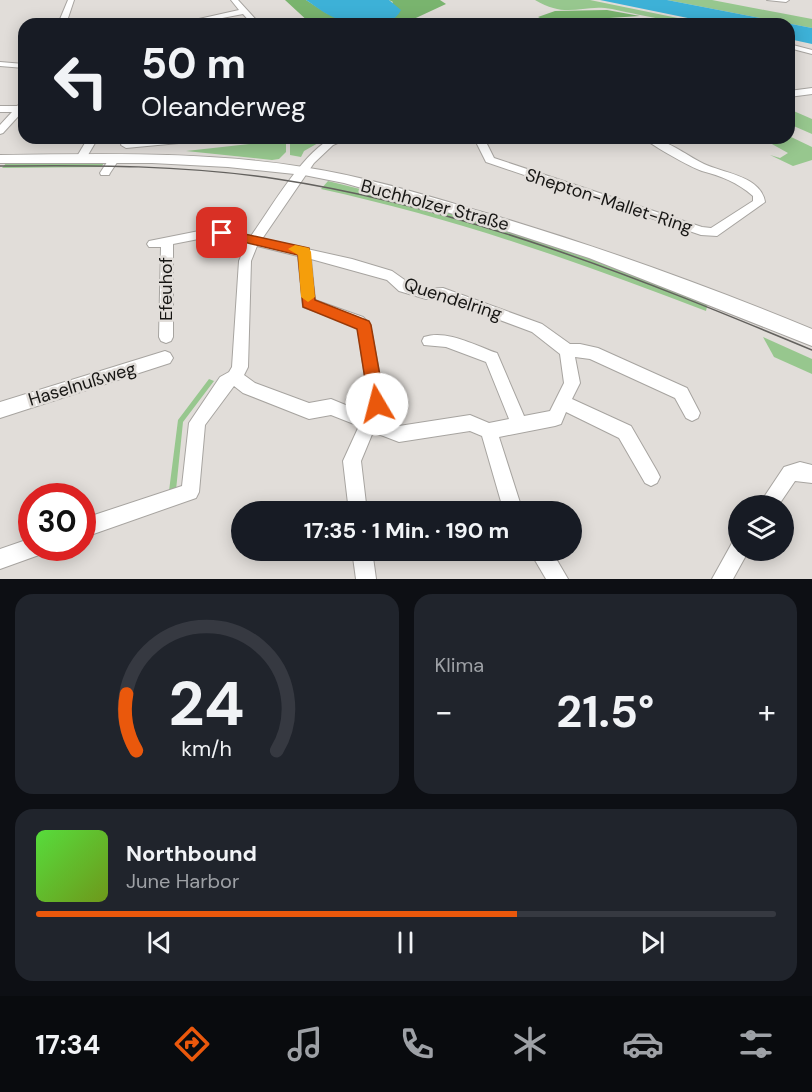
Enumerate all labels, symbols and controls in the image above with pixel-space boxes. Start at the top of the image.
text: 50 m [141,36,246,91]
icon: left [42,42,120,120]
text: Oleanderweg [141,89,306,124]
street label: Shepton-Mallet-Ring [522,163,696,239]
street label: Buchholzer Straße [358,174,512,236]
pin [196,207,247,258]
icon: arrive [205,216,238,249]
street label: Efeuhof [154,257,178,321]
street label: Quendelring [401,272,505,326]
street label: Haselnußweg [25,356,139,412]
position arrow [345,372,409,436]
speed limit sign: 30 [18,483,96,561]
map controls [728,495,794,561]
button: layers [728,495,794,561]
text: 17:35 · 1 Min. · 190 m [304,516,509,545]
text: Klima [435,652,484,678]
text: 24 [169,663,245,744]
text: 21.5° [556,682,654,741]
text: − [435,690,453,733]
text: + [758,690,776,733]
text: km/h [181,735,232,763]
text: Northbound [126,839,257,868]
text: June Harbor [126,868,239,894]
icon: previous [143,926,176,959]
icon: pause [389,926,422,959]
icon: next [636,926,669,959]
icon: directions [171,1023,213,1065]
icon: music [284,1023,326,1065]
icon: phone [396,1023,438,1065]
icon: climate [509,1023,551,1065]
icon: car [622,1023,664,1065]
icon: filters [735,1023,777,1065]
text: 17:34 [35,1027,100,1062]

